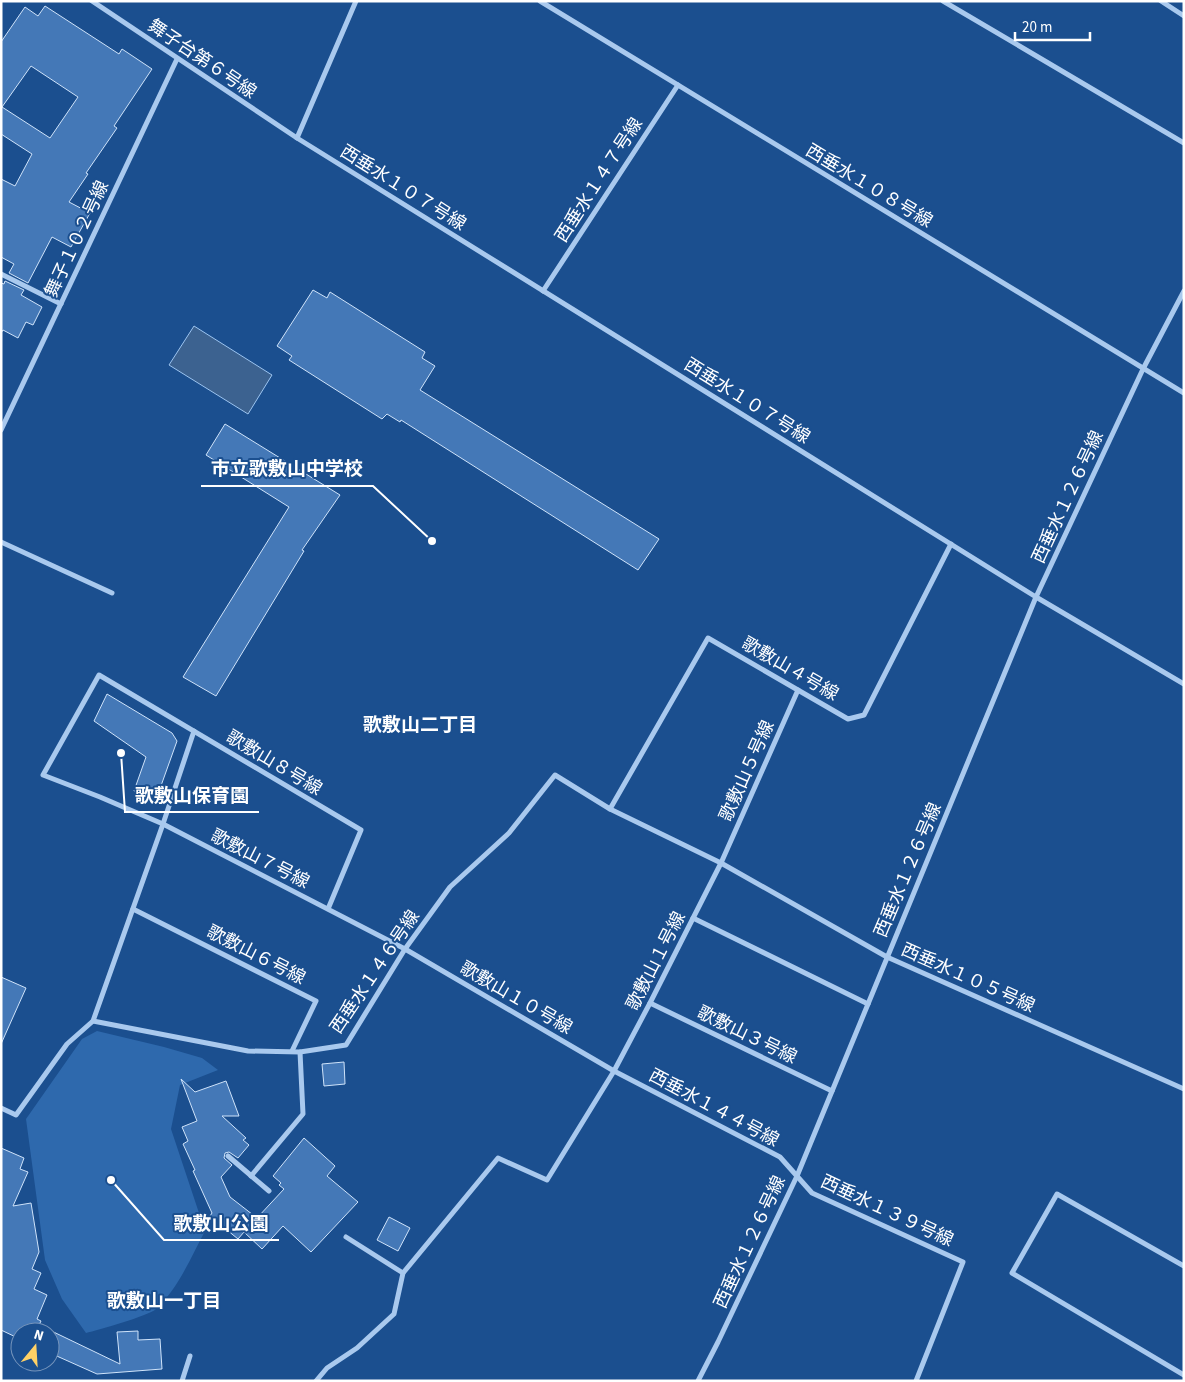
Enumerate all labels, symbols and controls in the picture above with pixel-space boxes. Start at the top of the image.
scale bar [1015,10,1090,42]
street label: 舞子台第６号線 [143,13,261,105]
text: 20 m [1022,17,1052,38]
street label: 西垂水１４７号線 [549,113,649,247]
street label: 西垂水１０８号線 [801,138,937,234]
street label: 西垂水１０７号線 [335,139,471,237]
street label: 舞子１０２号線 [39,177,115,301]
street label: 西垂水１０７号線 [679,352,815,450]
street label: 西垂水１２６号線 [1026,426,1110,568]
callout: 市立歌敷山中学校 [201,452,373,486]
text: 市立歌敷山中学校 [211,456,363,483]
street label: 歌敷山４号線 [737,631,843,707]
district label: 歌敷山二丁目 [363,712,477,739]
street label: 歌敷山５号線 [714,717,780,825]
street label: 歌敷山８号線 [221,724,327,802]
callout: 歌敷山保育園 [125,778,259,812]
text: 歌敷山保育園 [135,783,249,810]
street label: 西垂水１２６号線 [868,799,948,941]
street label: 歌敷山７号線 [206,823,314,895]
street label: 西垂水１４６号線 [324,905,426,1039]
street label: 歌敷山１号線 [620,907,692,1015]
street label: 歌敷山６号線 [202,919,310,991]
street label: 西垂水１０５号線 [897,937,1039,1019]
street label: 歌敷山１０号線 [455,956,577,1040]
street label: 歌敷山３号線 [693,1000,801,1070]
street label: 西垂水１４４号線 [645,1063,783,1153]
street label: 西垂水１３９号線 [816,1169,958,1253]
street label: 西垂水１２６号線 [708,1171,792,1313]
callout: 歌敷山公園 [164,1206,279,1240]
text: 歌敷山公園 [173,1211,269,1238]
district label: 歌敷山一丁目 [107,1288,221,1315]
north arrow [10,1322,60,1372]
text: N [31,1325,46,1347]

